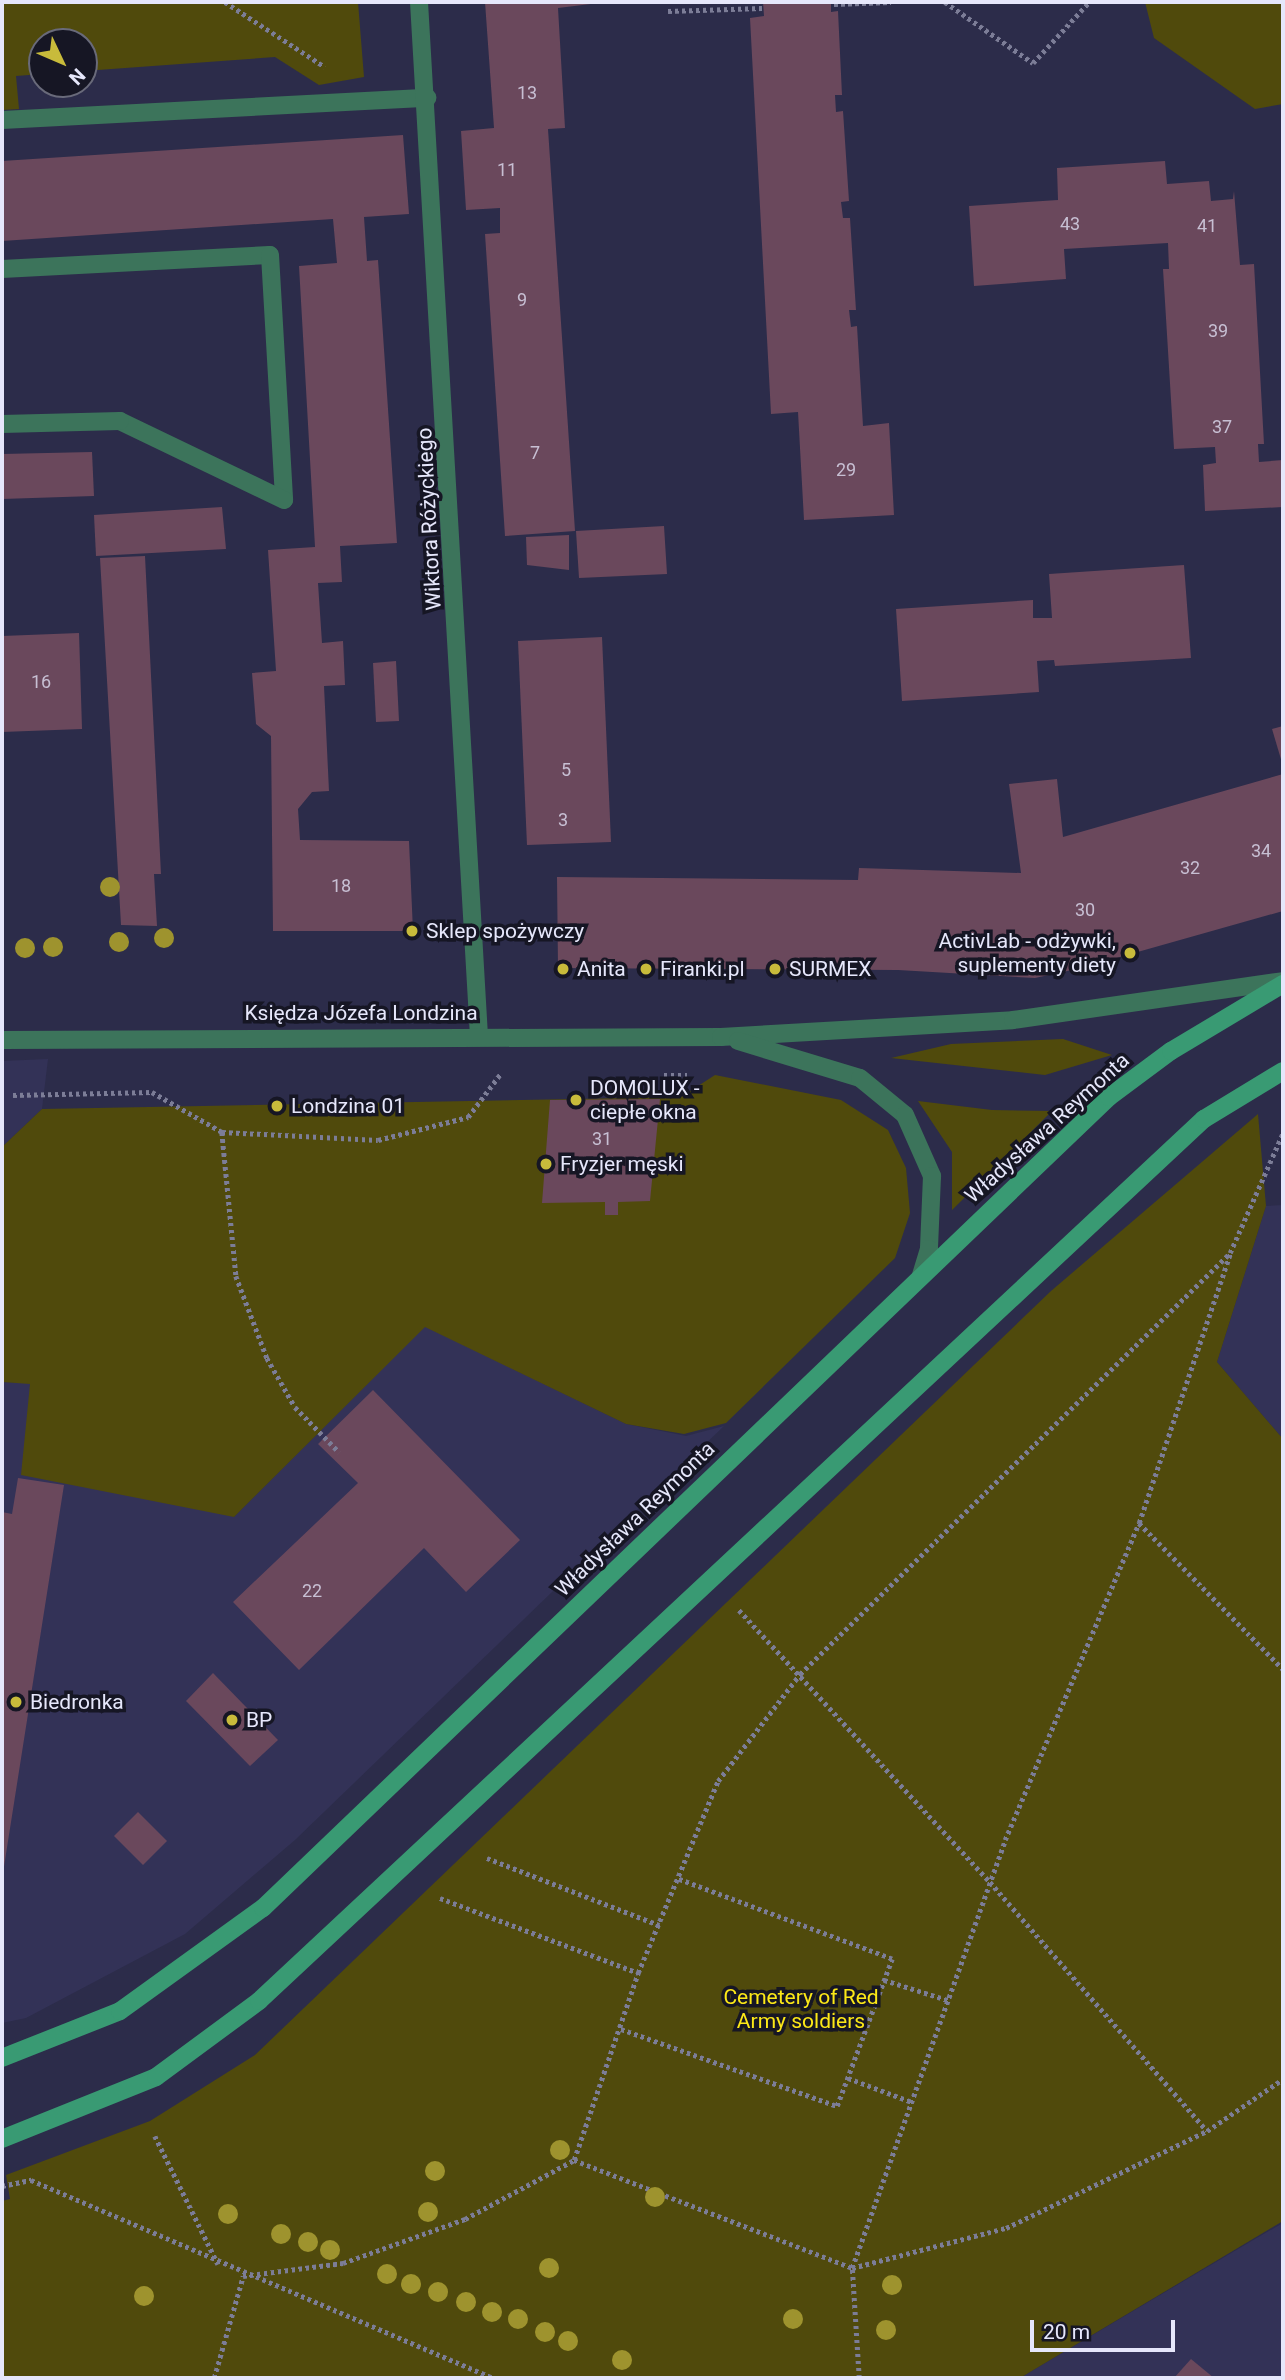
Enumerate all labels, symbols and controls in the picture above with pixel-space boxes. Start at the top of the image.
north arrow [28,28,98,98]
text: N [64,64,90,89]
house number: 13 [517,82,537,104]
house number: 11 [497,159,517,181]
house number: 43 [1060,213,1080,235]
house number: 41 [1197,215,1217,237]
house number: 9 [517,289,527,311]
house number: 39 [1208,320,1228,342]
house number: 37 [1212,416,1232,438]
street label: Wiktora Różyckiego [412,427,446,611]
house number: 7 [530,442,540,464]
house number: 29 [836,459,856,481]
house number: 16 [31,671,51,693]
house number: 5 [561,759,571,781]
house number: 3 [558,809,568,831]
house number: 34 [1251,840,1271,862]
house number: 32 [1180,857,1200,879]
house number: 18 [331,875,351,897]
house number: 30 [1075,899,1095,921]
place label: Sklep spożywczy [426,918,584,944]
marker: Sklep spożywczy [404,923,420,939]
place label: ActivLab - odżywki, suplementy diety [939,928,1116,978]
marker: ActivLab - odżywki, suplementy diety [1122,945,1138,961]
place label: Anita [577,956,626,982]
place label: Firanki.pl [660,956,745,982]
place label: SURMEX [789,956,871,982]
marker: Anita [555,961,571,977]
marker: Firanki.pl [638,961,654,977]
marker: SURMEX [767,961,783,977]
street label: Księdza Józefa Londzina [244,1000,478,1026]
street label: Władysława Reymonta [960,1048,1134,1208]
place label: DOMOLUX - ciepłe okna [590,1075,700,1125]
marker: DOMOLUX - ciepłe okna [568,1092,584,1108]
place label: Londzina 01 [291,1093,405,1119]
marker: Londzina 01 [269,1098,285,1114]
house number: 31 [592,1128,612,1150]
place label: Fryzjer męski [560,1151,684,1177]
marker: Fryzjer męski [538,1156,554,1172]
street label: Władysława Reymonta [550,1436,720,1602]
house number: 22 [302,1580,322,1602]
place label: Biedronka [30,1689,124,1715]
marker: Biedronka [8,1694,24,1710]
place label: BP [246,1707,272,1733]
marker: BP [224,1712,240,1728]
park label: Cemetery of Red Army soldiers [723,1984,879,2034]
scale bar [1033,2306,1178,2350]
text: 20 m [1043,2320,1090,2344]

